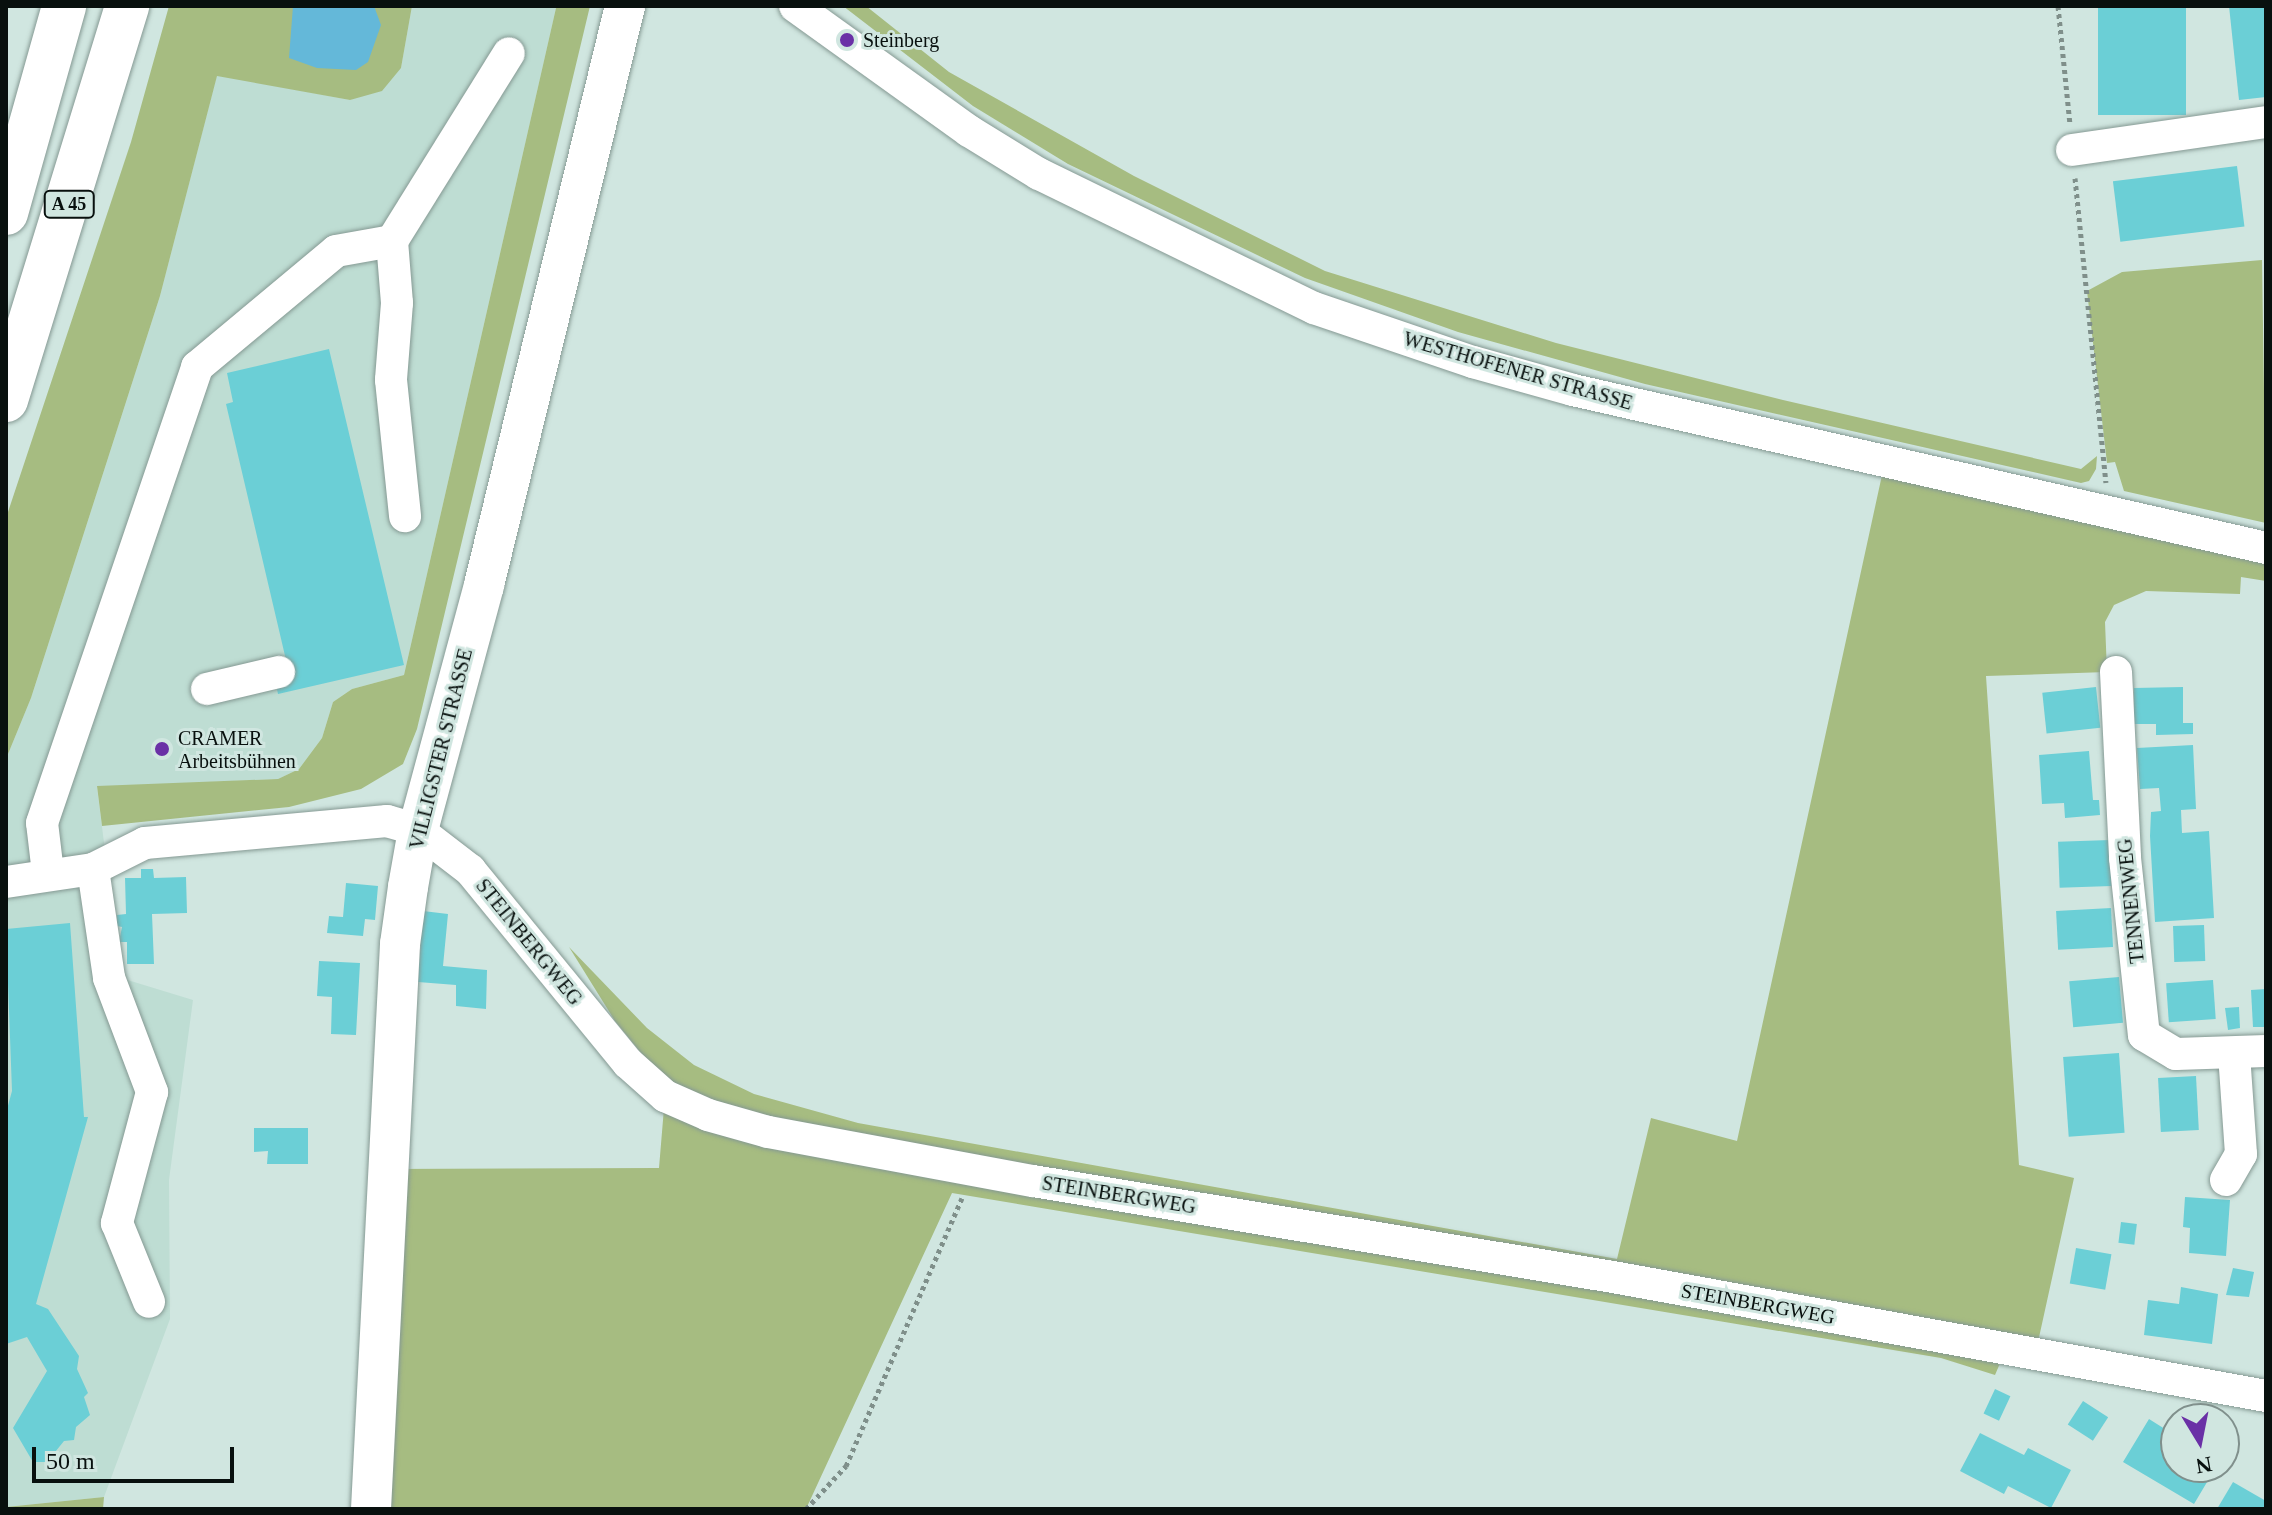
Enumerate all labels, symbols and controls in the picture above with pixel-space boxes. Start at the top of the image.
place label: Steinberg [863,28,939,52]
marker: Steinberg [838,31,856,49]
road number: A 45 [43,190,95,218]
street label: WESTHOFENER STRASSE [1401,327,1635,415]
street label: VILLIGSTER STRASSE [404,646,478,852]
place label: CRAMER Arbeitsbühnen [178,726,296,773]
marker: CRAMER Arbeitsbühnen [153,740,171,758]
street label: TENNENWEG [2113,837,2149,965]
street label: STEINBERGWEG [471,874,587,1010]
street label: STEINBERGWEG [1040,1171,1198,1219]
street label: STEINBERGWEG [1679,1279,1837,1329]
north arrow [2160,1403,2240,1483]
scale bar [36,1431,238,1481]
text: 50 m [46,1448,95,1474]
text: N [2194,1451,2214,1479]

